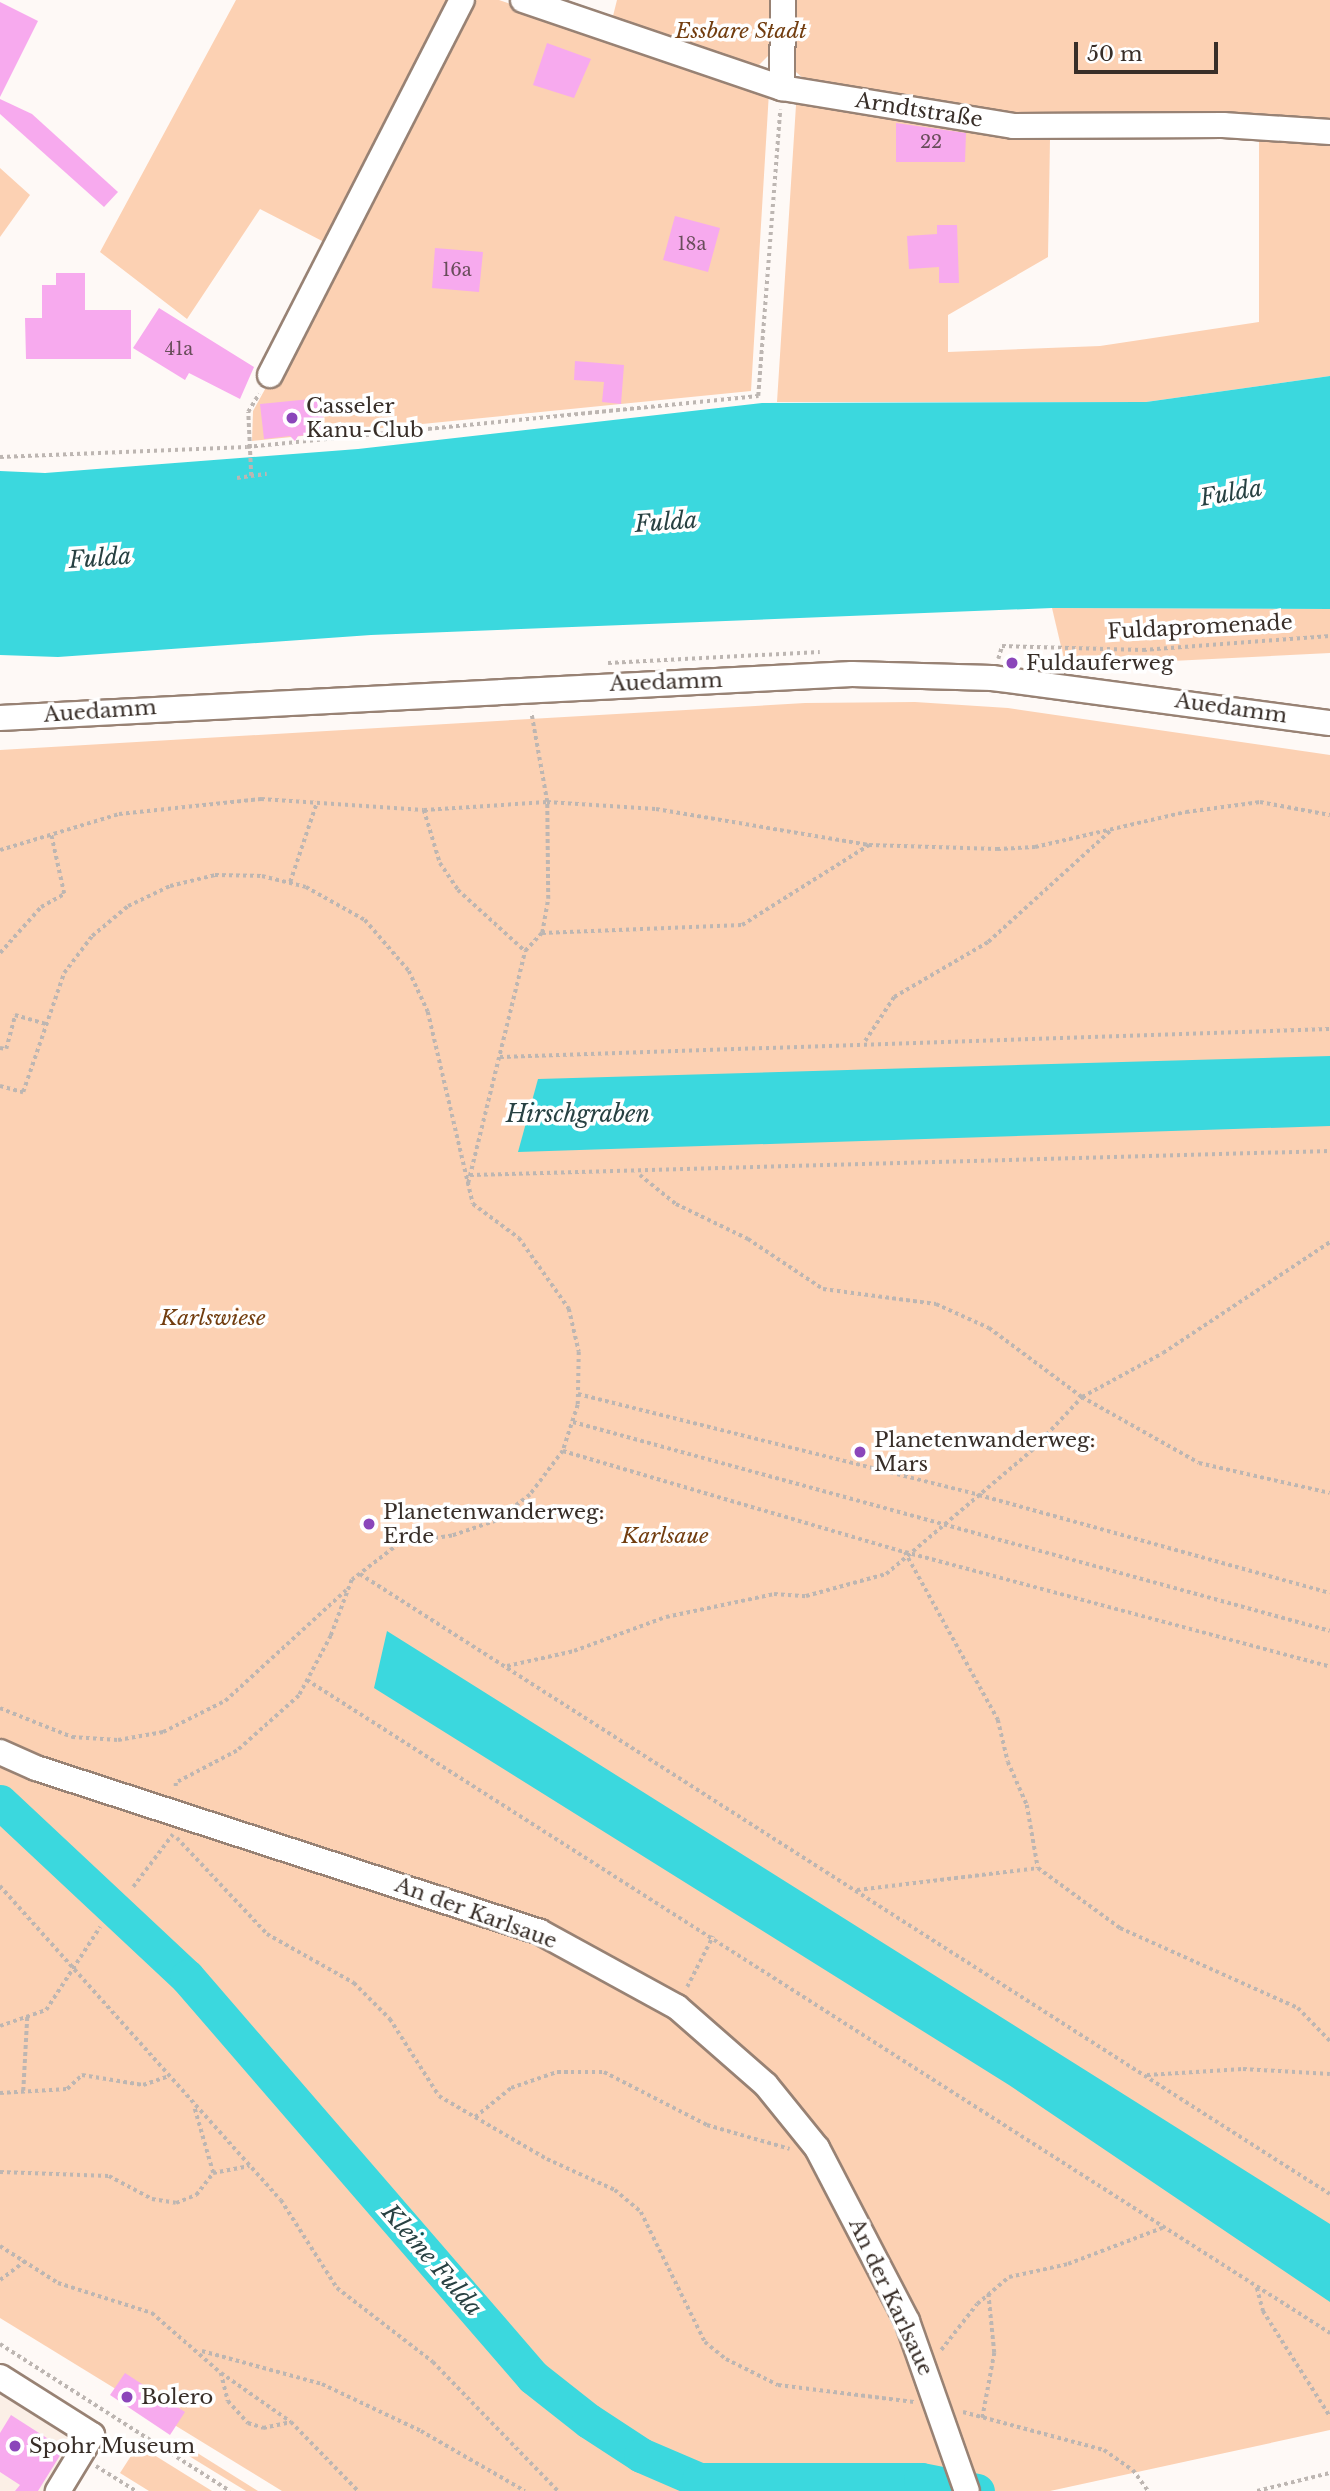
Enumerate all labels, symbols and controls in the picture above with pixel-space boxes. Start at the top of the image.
park label: Essbare Stadt [675,18,807,44]
scale bar [1078,28,1222,72]
text: 50 m [1087,41,1142,67]
street label: Arndtstraße [854,88,984,132]
house number: 22 [920,131,942,153]
house number: 18a [678,233,706,255]
house number: 16a [442,259,472,281]
house number: 41a [165,338,193,360]
place label: Casseler Kanu-Club [306,393,424,443]
marker: Casseler Kanu-Club [284,410,300,426]
water label: Fulda [1198,474,1264,512]
water label: Fulda [634,506,698,538]
water label: Fulda [68,542,132,574]
street label: Fuldapromenade [1107,610,1293,644]
place label: Fuldauferweg [1026,650,1173,676]
marker: Fuldauferweg [1004,655,1020,671]
street label: Auedamm [609,667,723,697]
street label: Auedamm [1173,688,1289,728]
street label: Auedamm [43,694,157,728]
water label: Hirschgraben [506,1100,650,1128]
park label: Karlswiese [160,1305,266,1331]
place label: Planetenwanderweg: Mars [874,1427,1096,1477]
marker: Planetenwanderweg: Mars [852,1444,868,1460]
place label: Planetenwanderweg: Erde [383,1499,605,1549]
marker: Planetenwanderweg: Erde [361,1516,377,1532]
park label: Karlsaue [621,1523,709,1549]
street label: An der Karlsaue [391,1872,561,1954]
water label: Kleine Fulda [376,2199,488,2321]
street label: An der Karlsaue [843,2214,939,2380]
place label: Bolero [141,2384,213,2410]
marker: Bolero [119,2389,135,2405]
place label: Spohr Museum [29,2433,196,2459]
marker: Spohr Museum [7,2438,23,2454]

